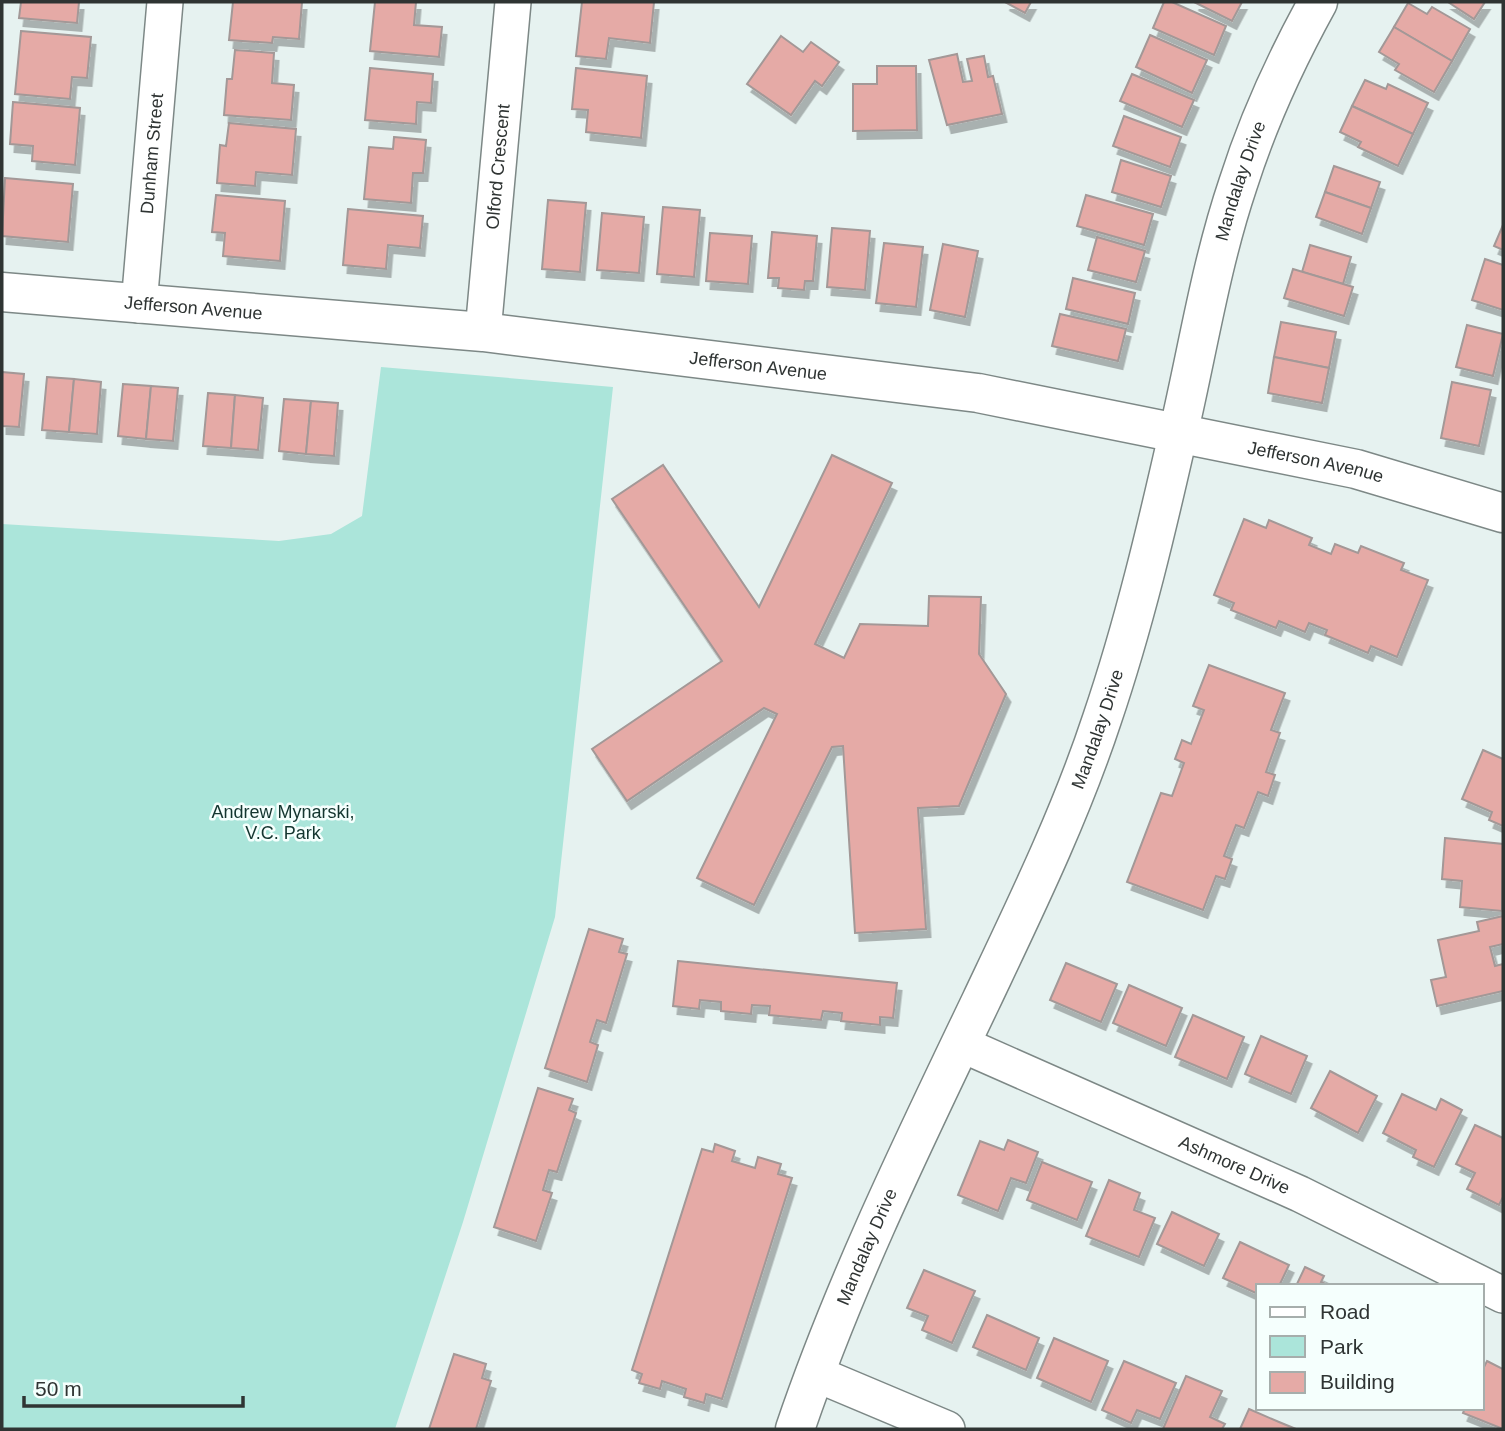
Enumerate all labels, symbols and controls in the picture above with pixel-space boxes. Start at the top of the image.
street label: Dunham Street [137,92,167,215]
street label: Olford Crescent [482,103,514,230]
street label: Mandalay Drive [1211,118,1270,243]
street label: Jefferson Avenue [123,292,263,324]
street label: Jefferson Avenue [688,348,828,384]
street label: Jefferson Avenue [1246,437,1386,487]
street label: Mandalay Drive [1068,667,1127,792]
park label: Andrew Mynarski, V.C. Park [211,802,355,843]
street label: Ashmore Drive [1176,1132,1293,1198]
street label: Mandalay Drive [833,1185,901,1308]
legend [1256,1284,1484,1410]
text: Road [1320,1300,1370,1323]
text: Park [1320,1335,1364,1358]
scale bar [24,1364,243,1408]
text: Building [1320,1370,1395,1393]
text: 50 m [35,1377,82,1400]

